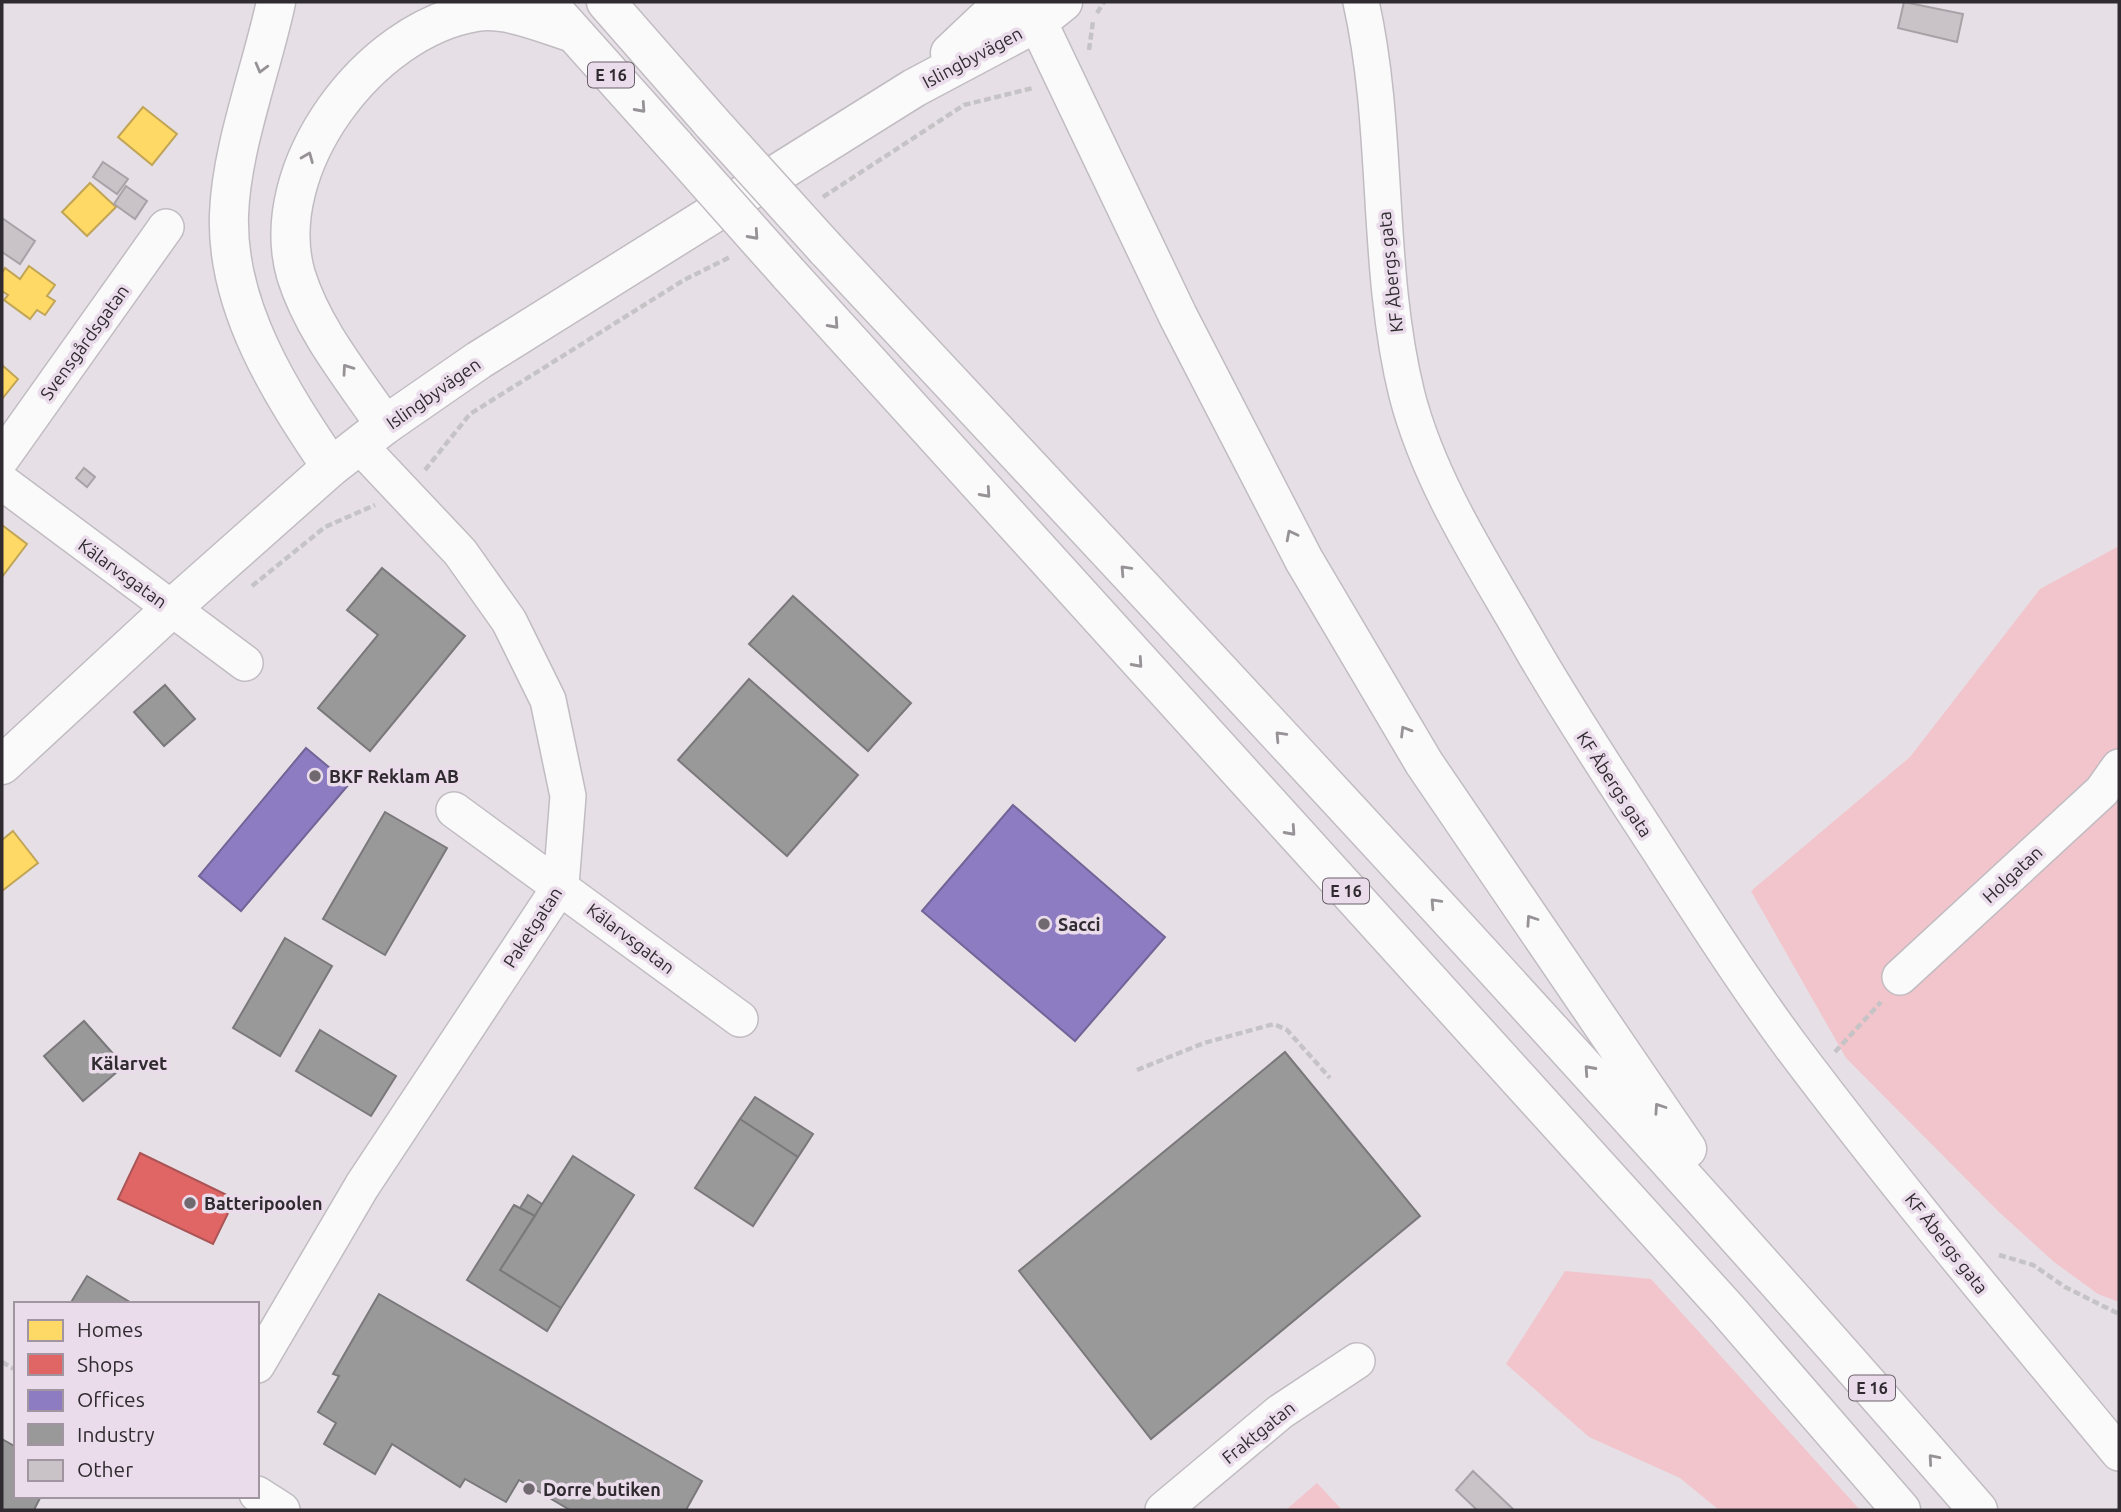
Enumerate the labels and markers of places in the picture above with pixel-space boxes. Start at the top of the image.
place label: BKF Reklam AB [329,766,459,786]
marker: BKF Reklam AB [307,768,323,784]
place label: Sacci [1058,914,1101,934]
marker: Sacci [1036,916,1052,932]
place label: Batteripoolen [204,1193,323,1213]
marker: Batteripoolen [182,1195,198,1211]
place label: Dorre butiken [543,1479,661,1499]
marker: Dorre butiken [521,1481,537,1497]

